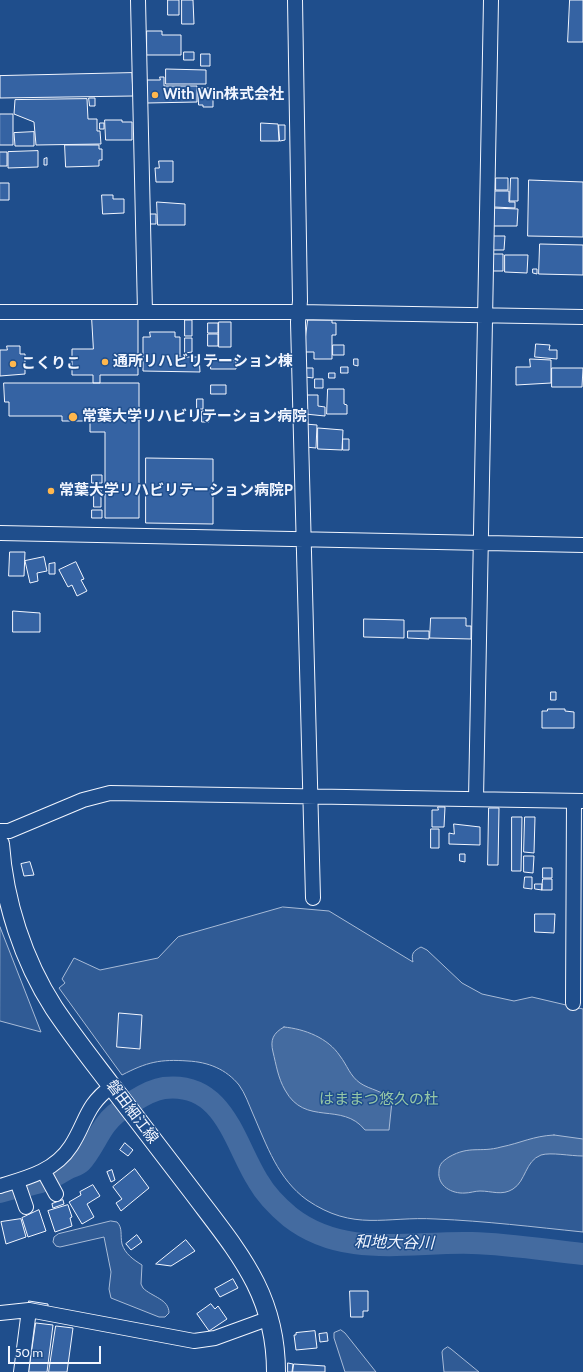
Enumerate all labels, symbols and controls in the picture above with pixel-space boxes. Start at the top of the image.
place label: With Win株式会社 [163,86,284,104]
marker: With Win株式会社 [150,90,160,100]
place label: 通所リハビリテーション棟 [113,353,293,371]
place label: こくりこ [21,355,81,373]
marker: 通所リハビリテーション棟 [100,357,110,367]
marker: こくりこ [8,359,18,369]
place label: 常葉大学リハビリテーション病院 [82,408,307,426]
marker: 常葉大学リハビリテーション病院 [67,411,79,423]
place label: 常葉大学リハビリテーション病院P [59,482,293,500]
marker: 常葉大学リハビリテーション病院P [46,486,56,496]
street label: 磐田細江線 [102,1077,162,1147]
park label: はままつ悠久の杜 [319,1091,439,1109]
water label: 和地大谷川 [354,1233,434,1253]
scale bar [10,1338,103,1364]
text: 50 m [15,1345,43,1360]

